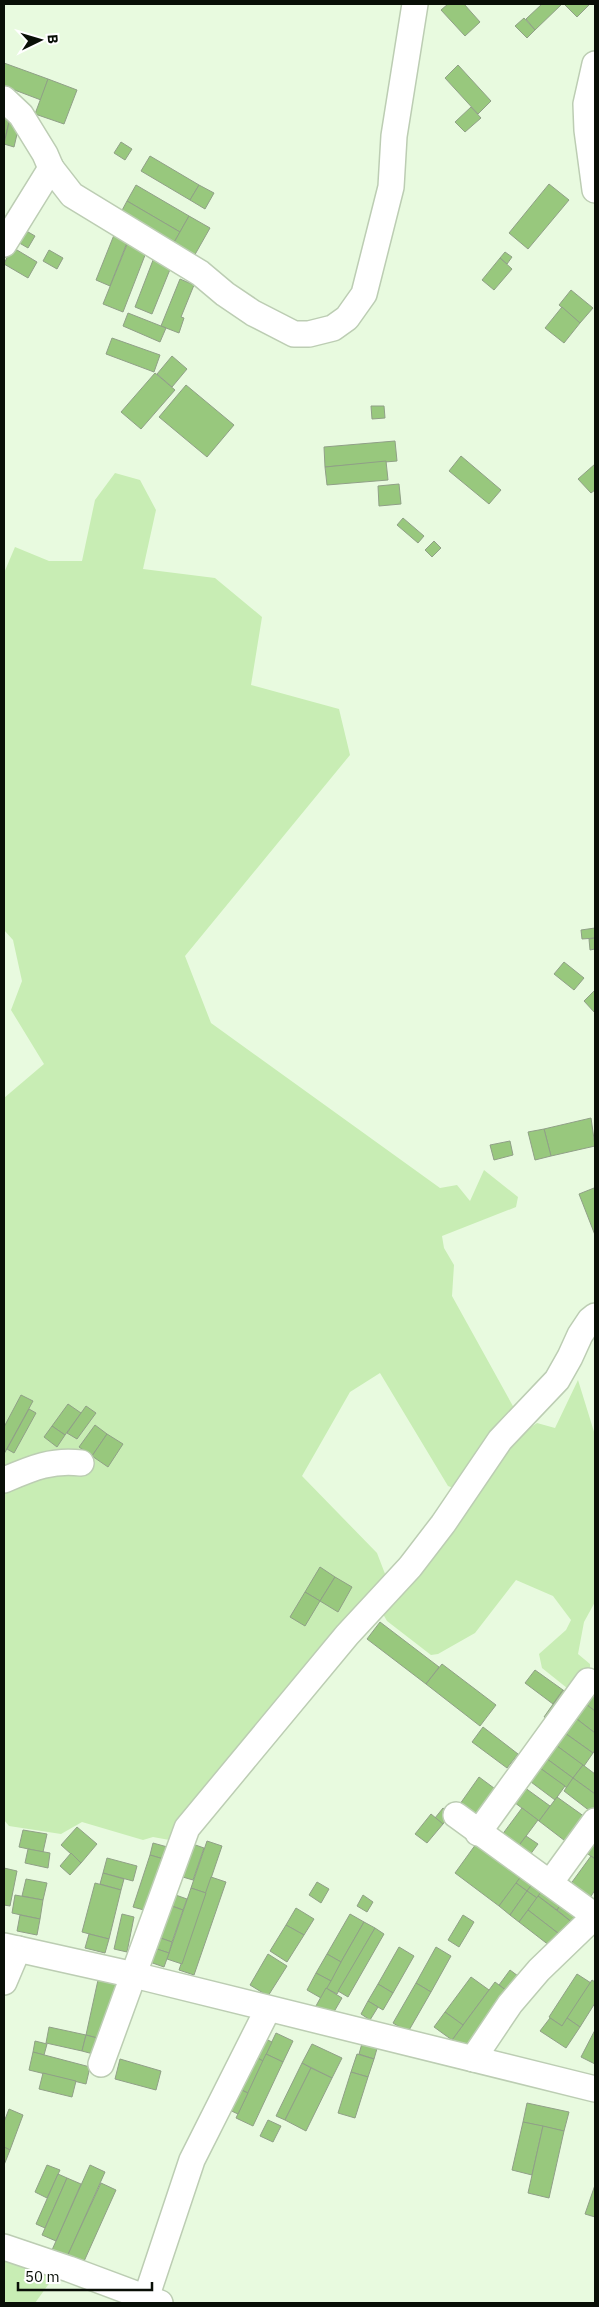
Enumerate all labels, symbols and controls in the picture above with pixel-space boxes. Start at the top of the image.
north arrow [15,15,65,65]
text: B [44,33,62,44]
scale bar [18,2260,151,2292]
text: 50 m [25,2267,60,2286]

